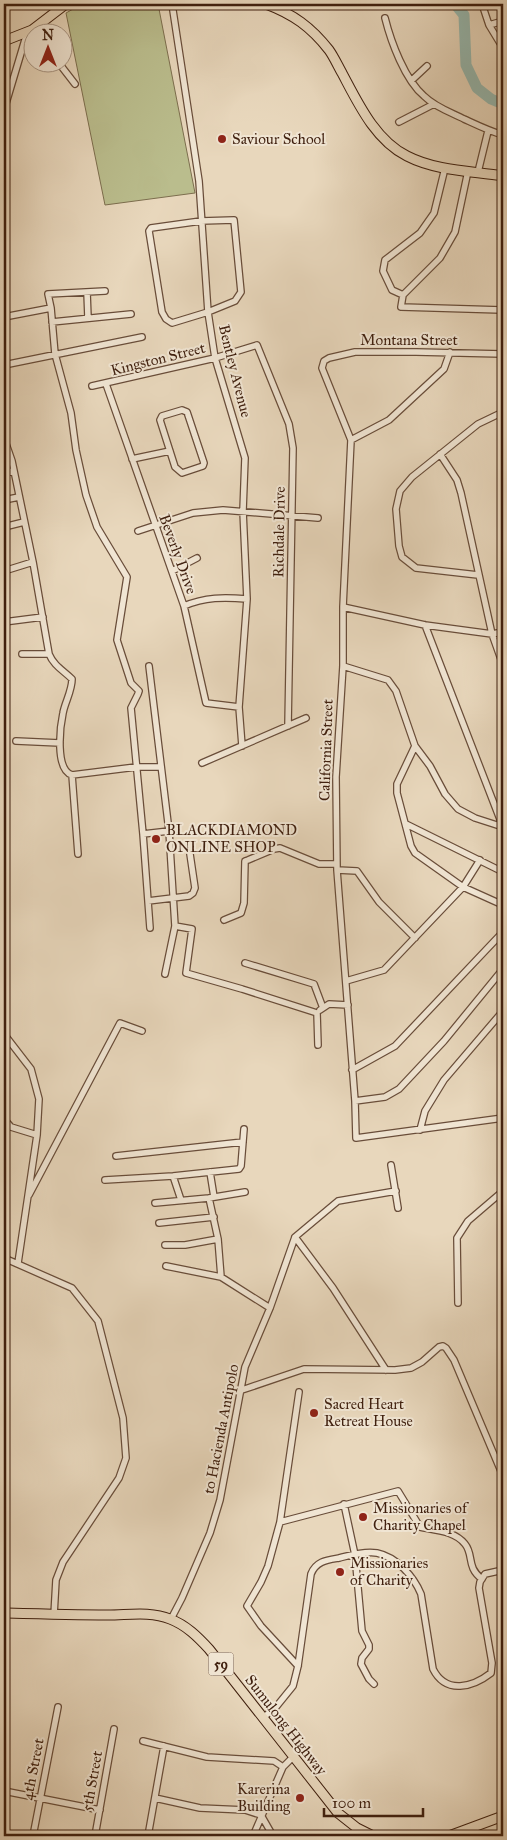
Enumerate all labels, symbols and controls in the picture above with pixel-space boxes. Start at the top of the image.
north arrow [22,22,72,72]
text: N [42,27,54,44]
place label: Saviour School [232,130,326,148]
marker: Saviour School [216,133,228,145]
street label: Bentley Avenue [215,323,255,419]
street label: Montana Street [360,331,458,349]
street label: Kingston Street [109,338,208,379]
street label: Richdale Drive [269,486,289,578]
street label: Beverly Drive [155,512,201,596]
street label: California Street [315,698,337,801]
place label: BLACKDIAMOND ONLINE SHOP [166,821,297,856]
marker: BLACKDIAMOND ONLINE SHOP [150,833,162,845]
street label: to Hacienda Antipolo [200,1362,242,1495]
place label: Sacred Heart Retreat House [324,1395,413,1430]
marker: Sacred Heart Retreat House [308,1407,320,1419]
place label: Missionaries of Charity Chapel [373,1499,470,1534]
marker: Missionaries of Charity Chapel [357,1511,369,1523]
place label: Missionaries of Charity [350,1554,428,1589]
marker: Missionaries of Charity [334,1566,346,1578]
road number: 59 [208,1652,234,1676]
street label: Sumulong Highway [241,1671,331,1780]
street label: 4th Street [18,1736,48,1801]
street label: 5th Street [78,1749,106,1813]
place label: Karerina Building [237,1780,291,1815]
scale bar [324,1785,423,1817]
marker: Karerina Building [294,1792,306,1804]
text: 100 m [332,1794,372,1812]

